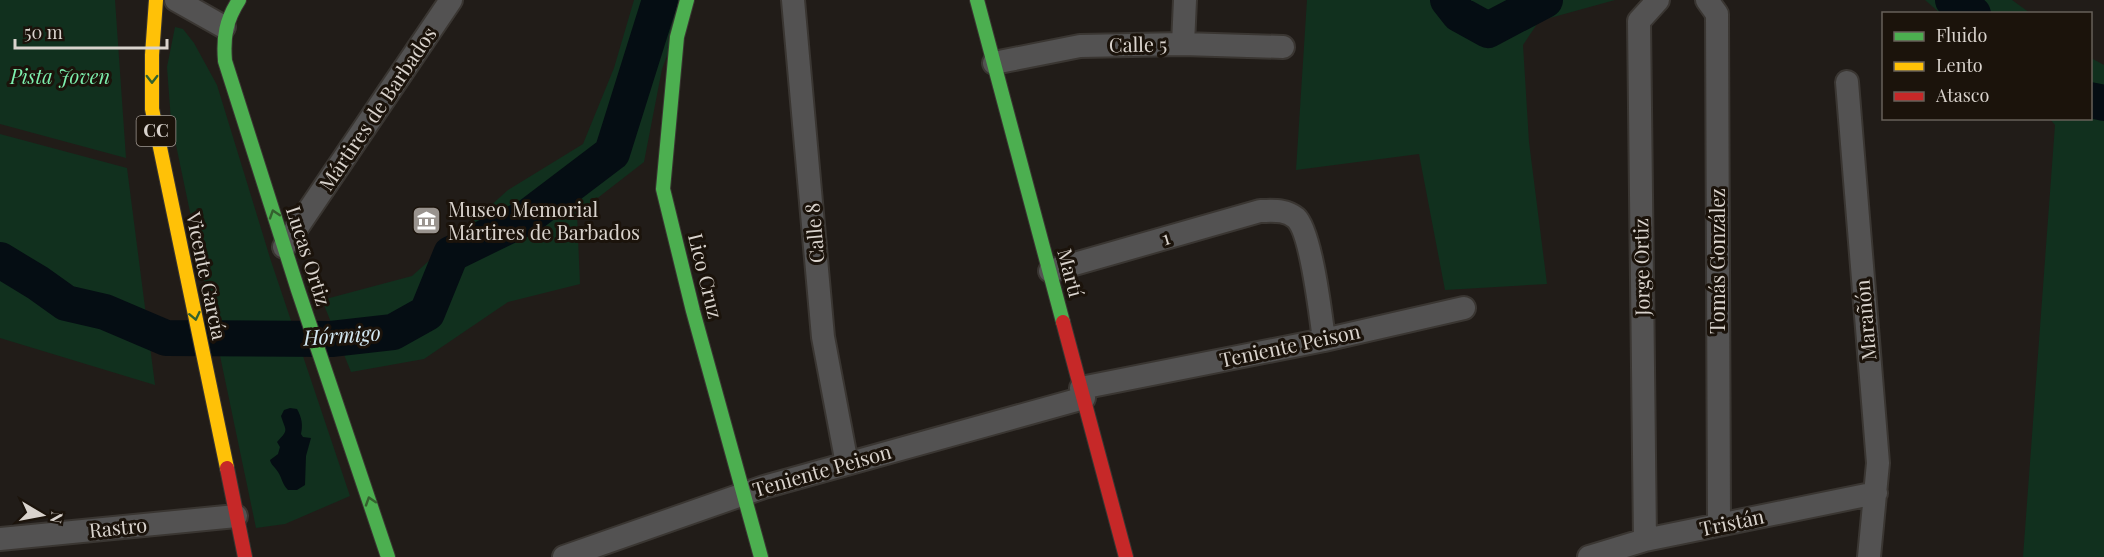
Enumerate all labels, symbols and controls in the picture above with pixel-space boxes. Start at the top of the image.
scale bar [15,12,166,50]
legend [1882,12,2092,120]
text: 50 m [24,20,63,44]
street label: Mártires de Barbados [312,21,442,195]
text: Fluido [1936,23,1987,47]
street label: Calle 5 [1109,29,1167,58]
text: Lento [1936,53,1983,77]
park label: Pista Joven [9,62,110,89]
one-way arrow [146,75,158,84]
text: Atasco [1935,83,1989,107]
road number: CC [136,116,176,146]
street label: Tomás González [1703,188,1730,334]
place label: Museo Memorial Mártires de Barbados [448,195,640,245]
street label: Lucas Ortiz [281,202,338,309]
street label: Calle 8 [797,202,830,264]
museum icon: Museo Memorial Mártires de Barbados [411,205,443,237]
street label: Vicente García [181,208,234,342]
one-way arrow [269,209,281,220]
street label: Jorge Ortiz [1626,218,1655,317]
street label: 1 [1158,223,1173,251]
street label: Lico Cruz [683,230,730,321]
street label: Martí [1052,245,1091,300]
street label: Marañón [1848,279,1881,362]
one-way arrow [188,311,201,321]
street label: Teniente Peison [1217,316,1362,373]
water label: Hórmigo [301,317,382,351]
street label: Teniente Peison [749,437,894,502]
north arrow [12,485,72,545]
one-way arrow [364,497,377,507]
street label: Tristán [1697,502,1766,542]
text: N [46,510,69,526]
street label: Rastro [87,510,148,543]

